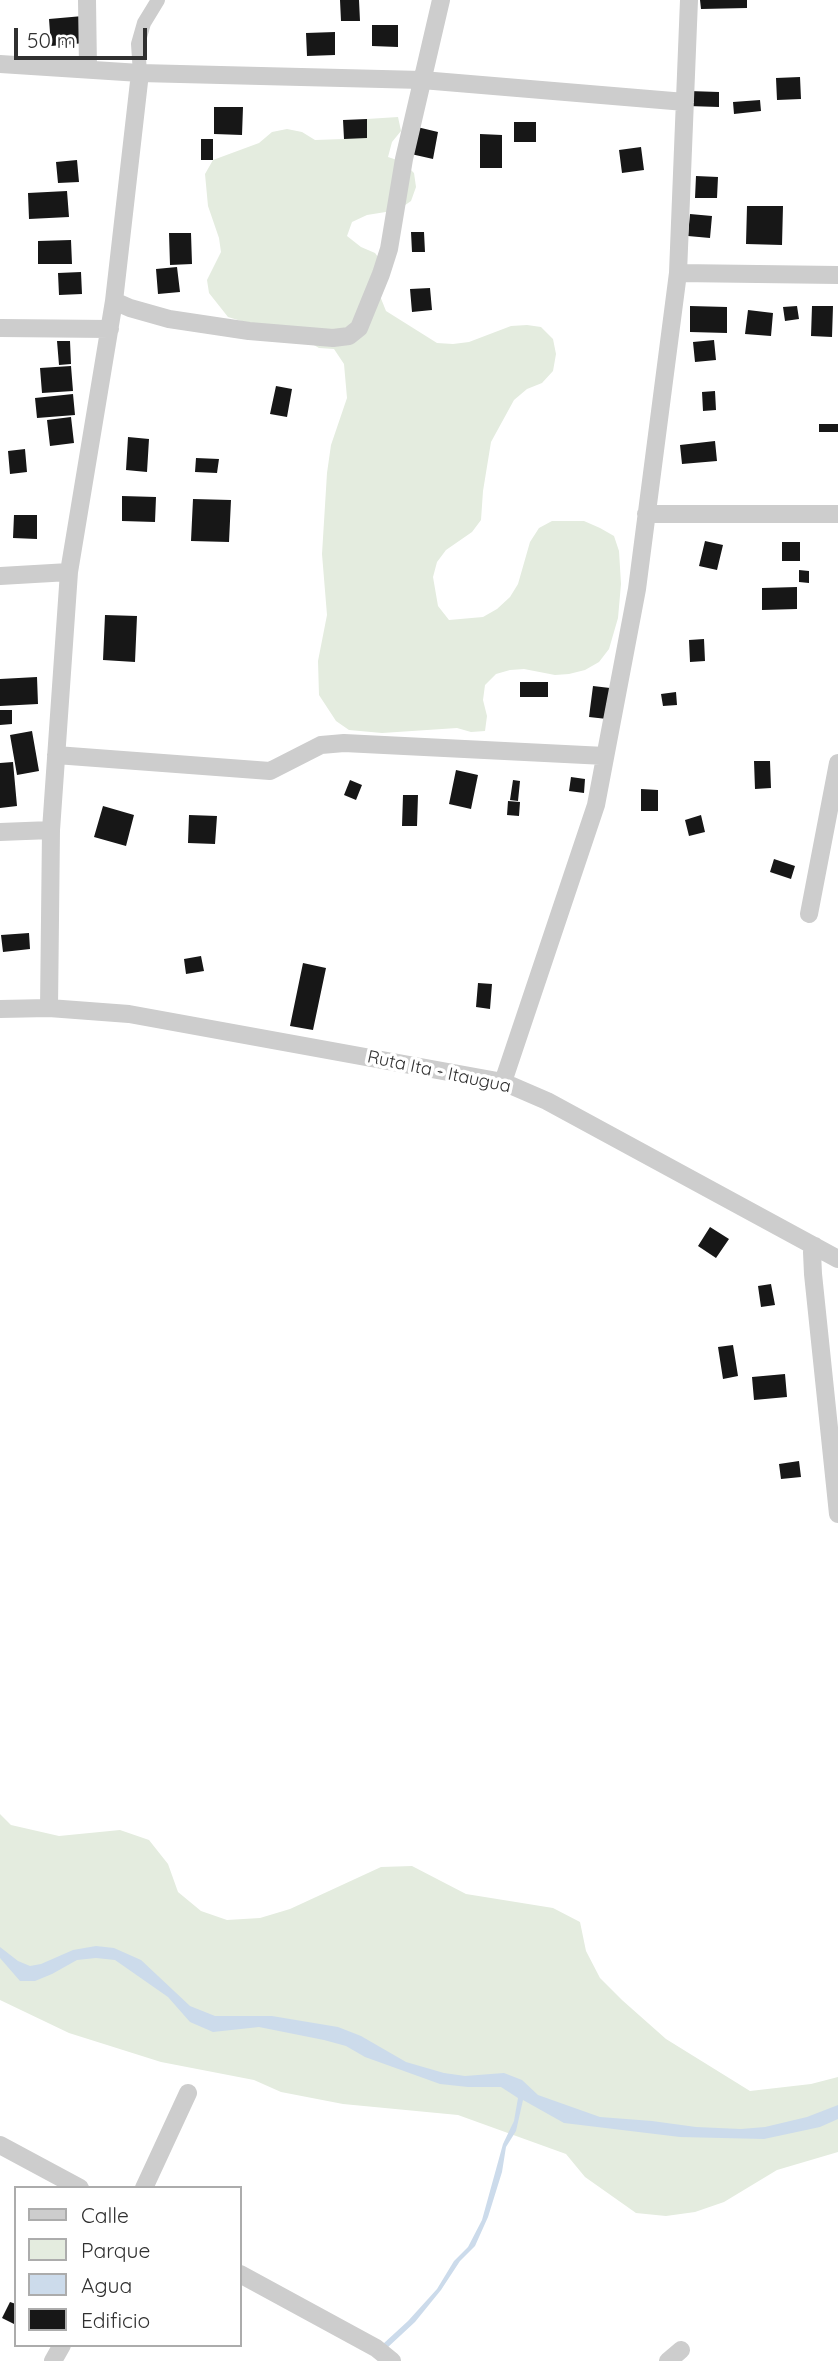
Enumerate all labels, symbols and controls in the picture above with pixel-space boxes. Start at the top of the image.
scale bar [18,14,150,58]
text: 50 m [27,27,76,53]
street label: Ruta Ita - Itaugua [365,1046,513,1098]
legend [14,2186,242,2347]
text: Calle [81,2202,129,2228]
text: Parque [81,2237,150,2263]
text: Agua [81,2272,132,2298]
text: Edificio [81,2307,150,2333]

